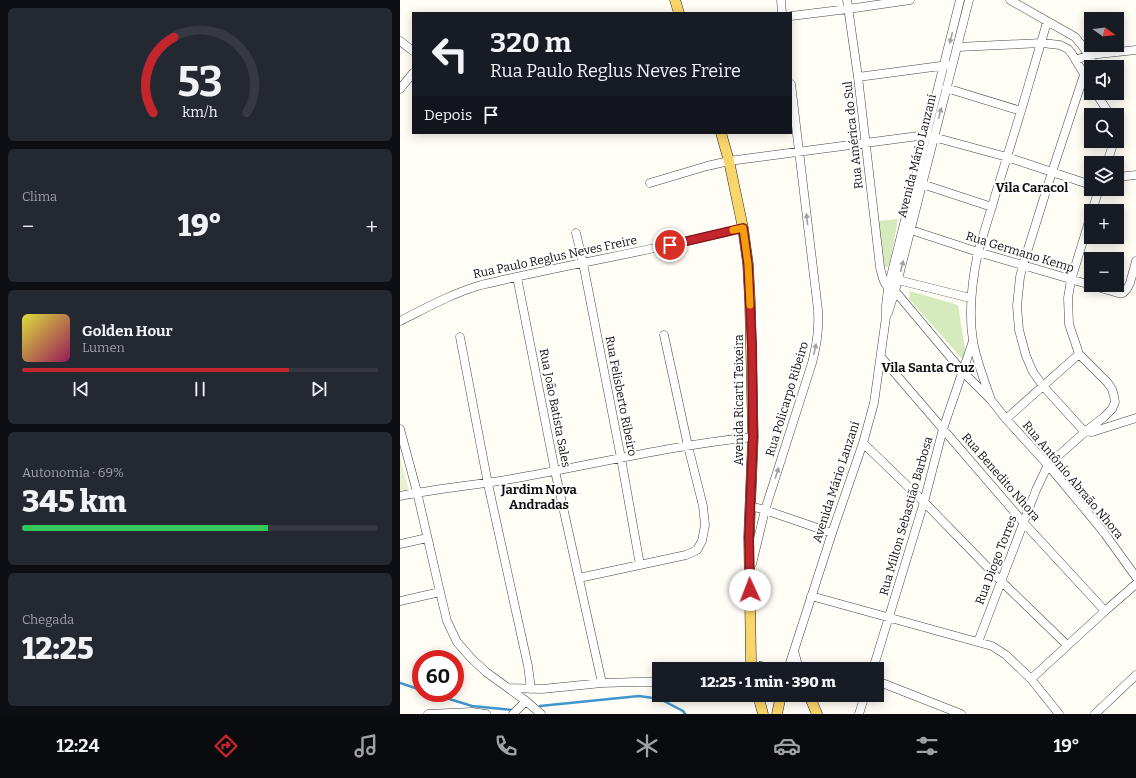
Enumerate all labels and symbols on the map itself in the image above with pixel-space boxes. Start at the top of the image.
north arrow [1084,12,1124,52]
one-way arrow [947,32,953,44]
street label: Rua América do Sul [840,80,866,190]
street label: Avenida Mário Lanzani [895,92,939,219]
one-way arrow [937,107,943,119]
district label: Vila Caracol [996,180,1068,195]
one-way arrow [804,213,810,226]
pin [653,228,687,262]
street label: Rua Germano Kemp [964,229,1076,275]
street label: Rua Paulo Reglus Neves Freire [472,233,638,281]
one-way arrow [899,260,905,273]
street label: Avenida Ricarti Teixeira [732,334,746,466]
street label: Rua Felisberto Ribeiro [602,335,640,457]
street label: Rua Policarpo Ribeiro [763,340,811,458]
one-way arrow [813,342,819,355]
street label: Rua João Batista Sales [537,347,573,469]
district label: Vila Santa Cruz [881,360,975,375]
street label: Rua Antônio Abraão Nhora [1020,418,1127,542]
street label: Avenida Mário Lanzani [810,419,862,545]
street label: Rua Benedito Nhora [959,430,1043,524]
street label: Rua Milton Sebastião Barbosa [877,435,936,597]
one-way arrow [774,466,780,478]
district label: Jardim Nova Andradas [500,482,577,512]
street label: Rua Diogo Torres [973,513,1020,607]
position arrow [729,569,771,611]
speed limit sign: 60 [412,650,464,702]

